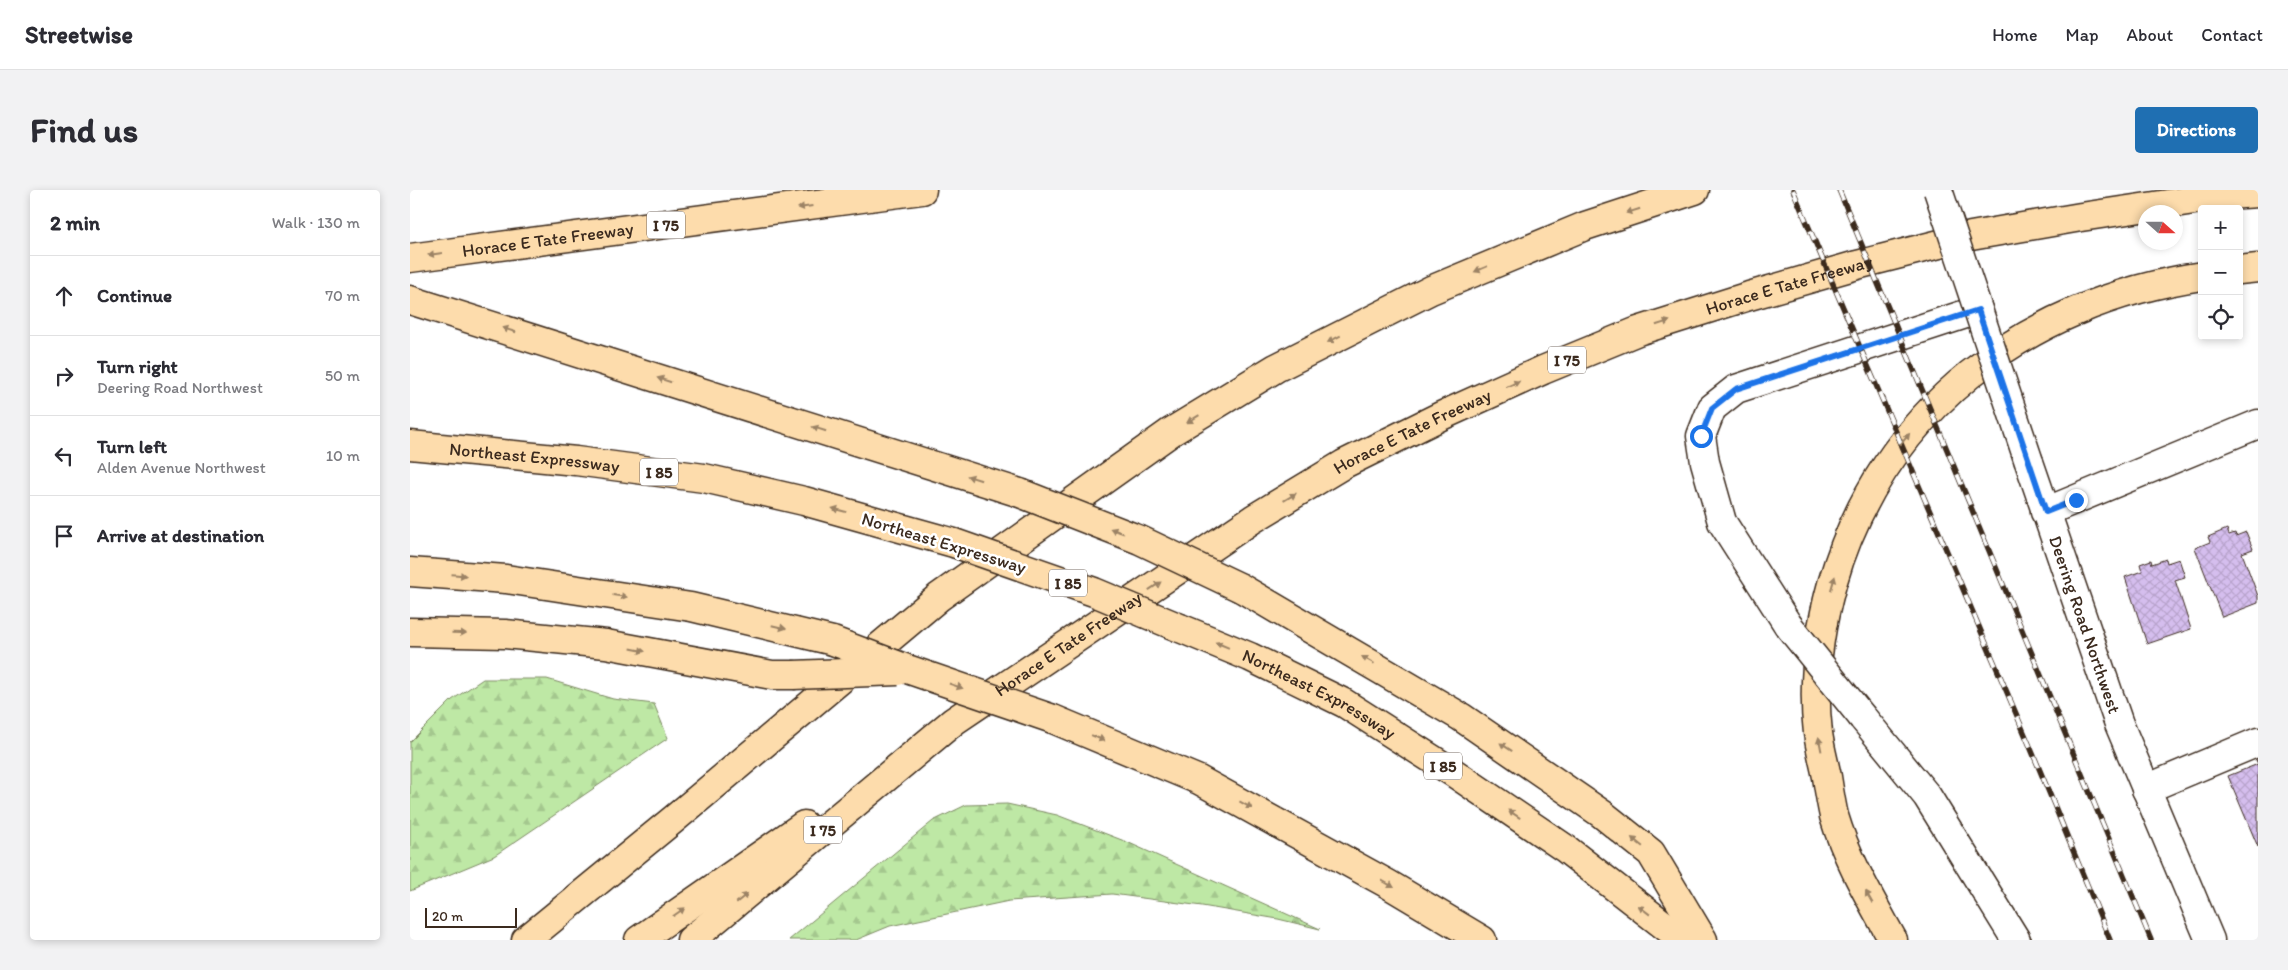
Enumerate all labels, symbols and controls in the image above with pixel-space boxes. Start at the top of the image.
text: Streetwise [25,20,133,49]
text: Home [1992,24,2038,46]
text: Map [2066,24,2099,46]
text: About [2127,24,2173,46]
text: Contact [2201,24,2263,46]
button: Directions [2135,107,2258,153]
text: Find us [30,109,138,151]
one-way arrow [796,203,812,211]
north arrow [2138,205,2183,250]
map controls [2198,205,2243,340]
button: + [2198,205,2243,250]
one-way arrow [1625,207,1640,215]
text: 2 min [50,210,100,235]
road number: I 75 [647,212,685,238]
text: Walk · 130 m [272,213,360,232]
street label: Horace E Tate Freeway [461,217,635,262]
one-way arrow [427,250,443,258]
street label: Horace E Tate Freeway [1703,250,1875,320]
button: − [2198,250,2243,295]
one-way arrow [1473,265,1488,273]
icon: ahead [50,282,78,310]
text: Continue [97,284,172,307]
text: 70 m [325,286,360,305]
button: locate [2198,295,2243,340]
one-way arrow [1656,319,1671,326]
one-way arrow [501,326,516,334]
one-way arrow [1327,335,1341,343]
road number: I 75 [1548,346,1586,374]
text: Turn right [97,355,178,378]
icon: right [50,362,78,390]
text: 50 m [325,366,360,385]
one-way arrow [656,375,671,383]
text: Deering Road Northwest [97,378,263,397]
one-way arrow [1506,379,1520,387]
street label: Horace E Tate Freeway [1329,384,1495,479]
one-way arrow [1187,414,1200,424]
one-way arrow [811,425,826,432]
route start [1690,425,1713,448]
one-way arrow [1900,433,1911,446]
text: Turn left [97,435,167,458]
street label: Northeast Expressway [448,438,621,478]
icon: left [50,442,78,470]
text: 10 m [326,446,360,465]
text: Alden Avenue Northwest [97,458,266,477]
road number: I 85 [640,458,678,486]
one-way arrow [966,474,981,482]
route end [2065,489,2088,512]
one-way arrow [1284,492,1297,501]
one-way arrow [831,506,846,514]
street label: Northeast Expressway [859,507,1029,579]
icon: arrive [50,522,78,550]
text: Arrive at destination [97,524,264,547]
one-way arrow [1110,527,1125,534]
street label: Deering Road Northwest [2044,533,2126,717]
road number: I 85 [1049,569,1087,596]
one-way arrow [451,571,467,579]
one-way arrow [1829,575,1837,590]
one-way arrow [1148,581,1161,591]
street label: Horace E Tate Freeway [990,586,1146,701]
one-way arrow [612,593,628,601]
one-way arrow [772,623,787,631]
one-way arrow [451,629,467,637]
one-way arrow [1214,641,1229,649]
street label: Northeast Expressway [1239,644,1400,744]
one-way arrow [630,646,646,654]
one-way arrow [1362,656,1375,665]
one-way arrow [949,682,964,690]
one-way arrow [1091,734,1105,742]
one-way arrow [1816,735,1824,751]
one-way arrow [1499,742,1513,752]
road number: I 85 [1424,752,1462,780]
one-way arrow [1239,801,1252,810]
one-way arrow [1507,809,1520,818]
road number: I 75 [804,816,842,844]
one-way arrow [1631,837,1644,848]
one-way arrow [1381,880,1394,889]
one-way arrow [1865,890,1873,905]
one-way arrow [735,892,748,903]
scale bar [425,905,518,928]
one-way arrow [1637,905,1651,915]
one-way arrow [672,907,686,917]
text: 20 m [432,908,463,925]

